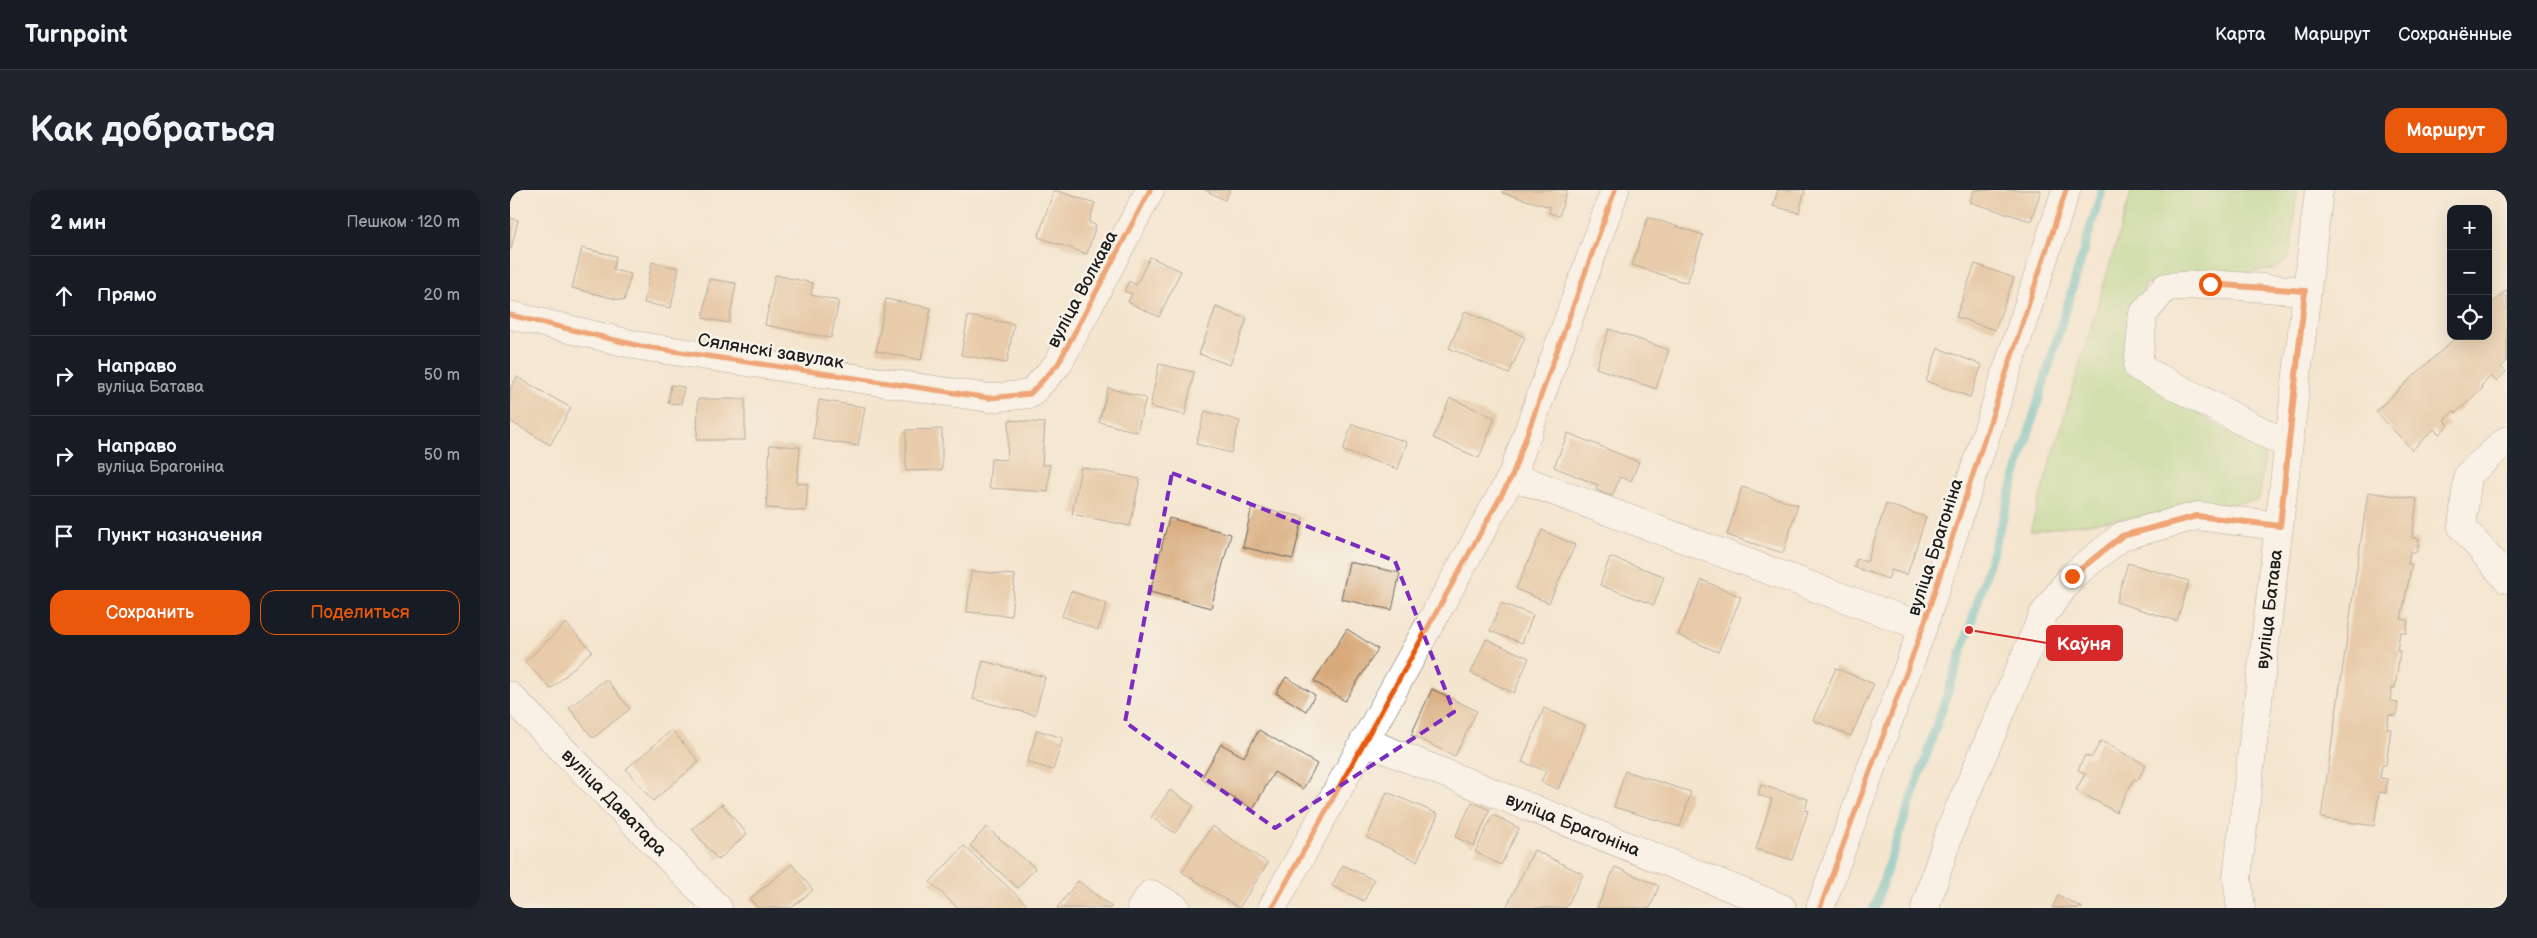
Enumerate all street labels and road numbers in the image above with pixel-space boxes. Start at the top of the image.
street label: вуліца Волкава [1043,227,1122,351]
street label: Сялянскі завулак [696,330,846,373]
street label: вуліца Брагоніна [1903,475,1968,618]
street label: вуліца Батава [2252,548,2287,670]
street label: вуліца Даватара [557,745,671,861]
street label: вуліца Брагоніна [1502,789,1644,861]

